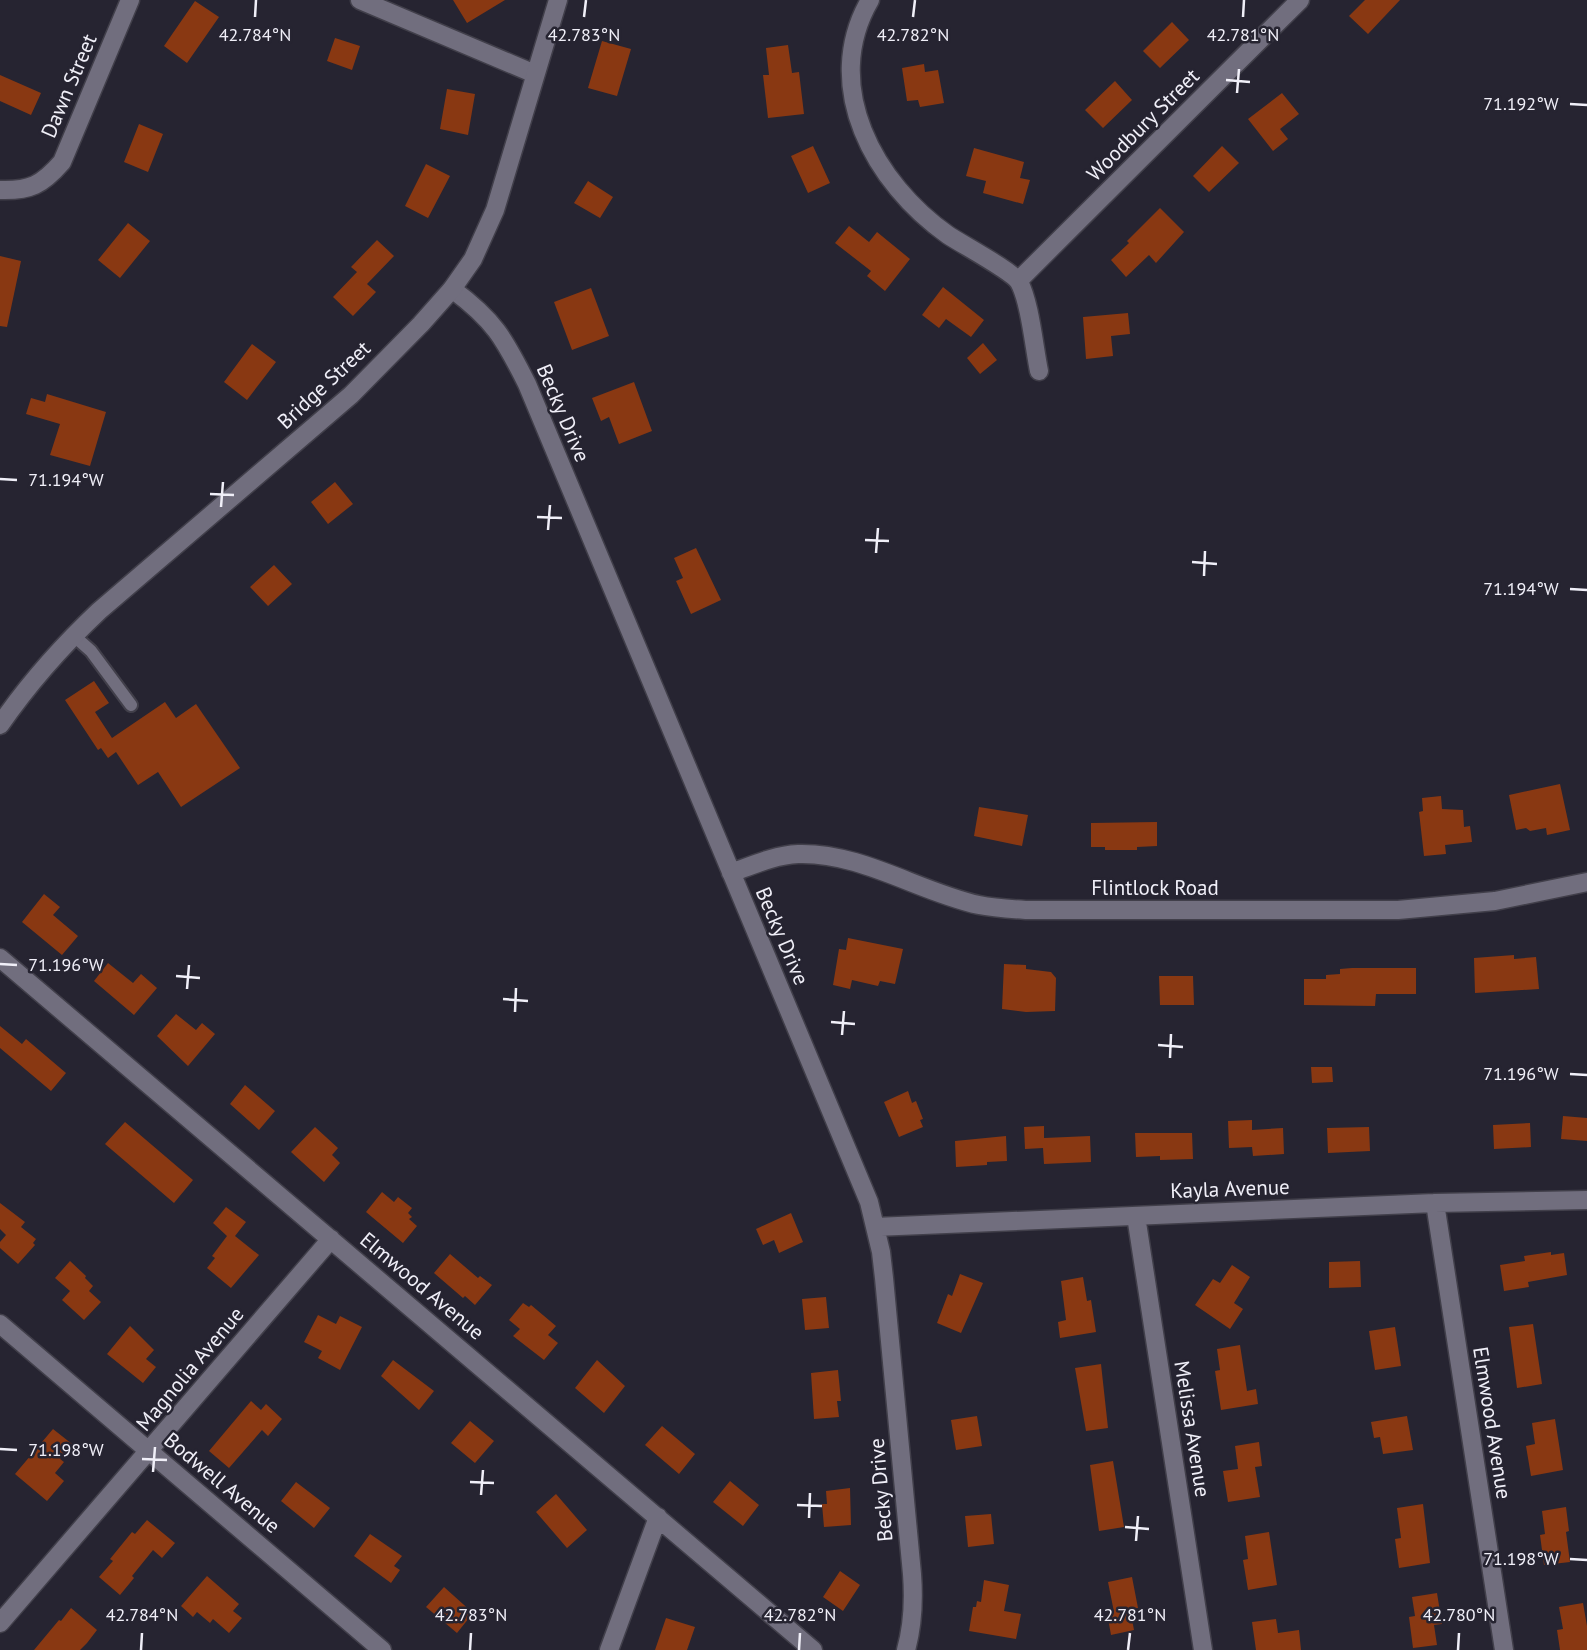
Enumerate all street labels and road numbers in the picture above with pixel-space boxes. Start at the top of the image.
street label: Dawn Street [35,30,103,142]
street label: Woodbury Street [1081,63,1205,187]
street label: Bridge Street [271,335,376,435]
street label: Becky Drive [531,360,596,466]
street label: Flintlock Road [1091,874,1219,901]
street label: Becky Drive [750,883,815,989]
street label: Kayla Avenue [1170,1173,1290,1204]
street label: Elmwood Avenue [355,1226,490,1345]
street label: Magnolia Avenue [130,1301,249,1436]
street label: Elmwood Avenue [1467,1345,1518,1501]
street label: Melissa Avenue [1168,1359,1217,1499]
street label: Bodwell Avenue [159,1426,286,1539]
street label: Becky Drive [863,1437,898,1543]

